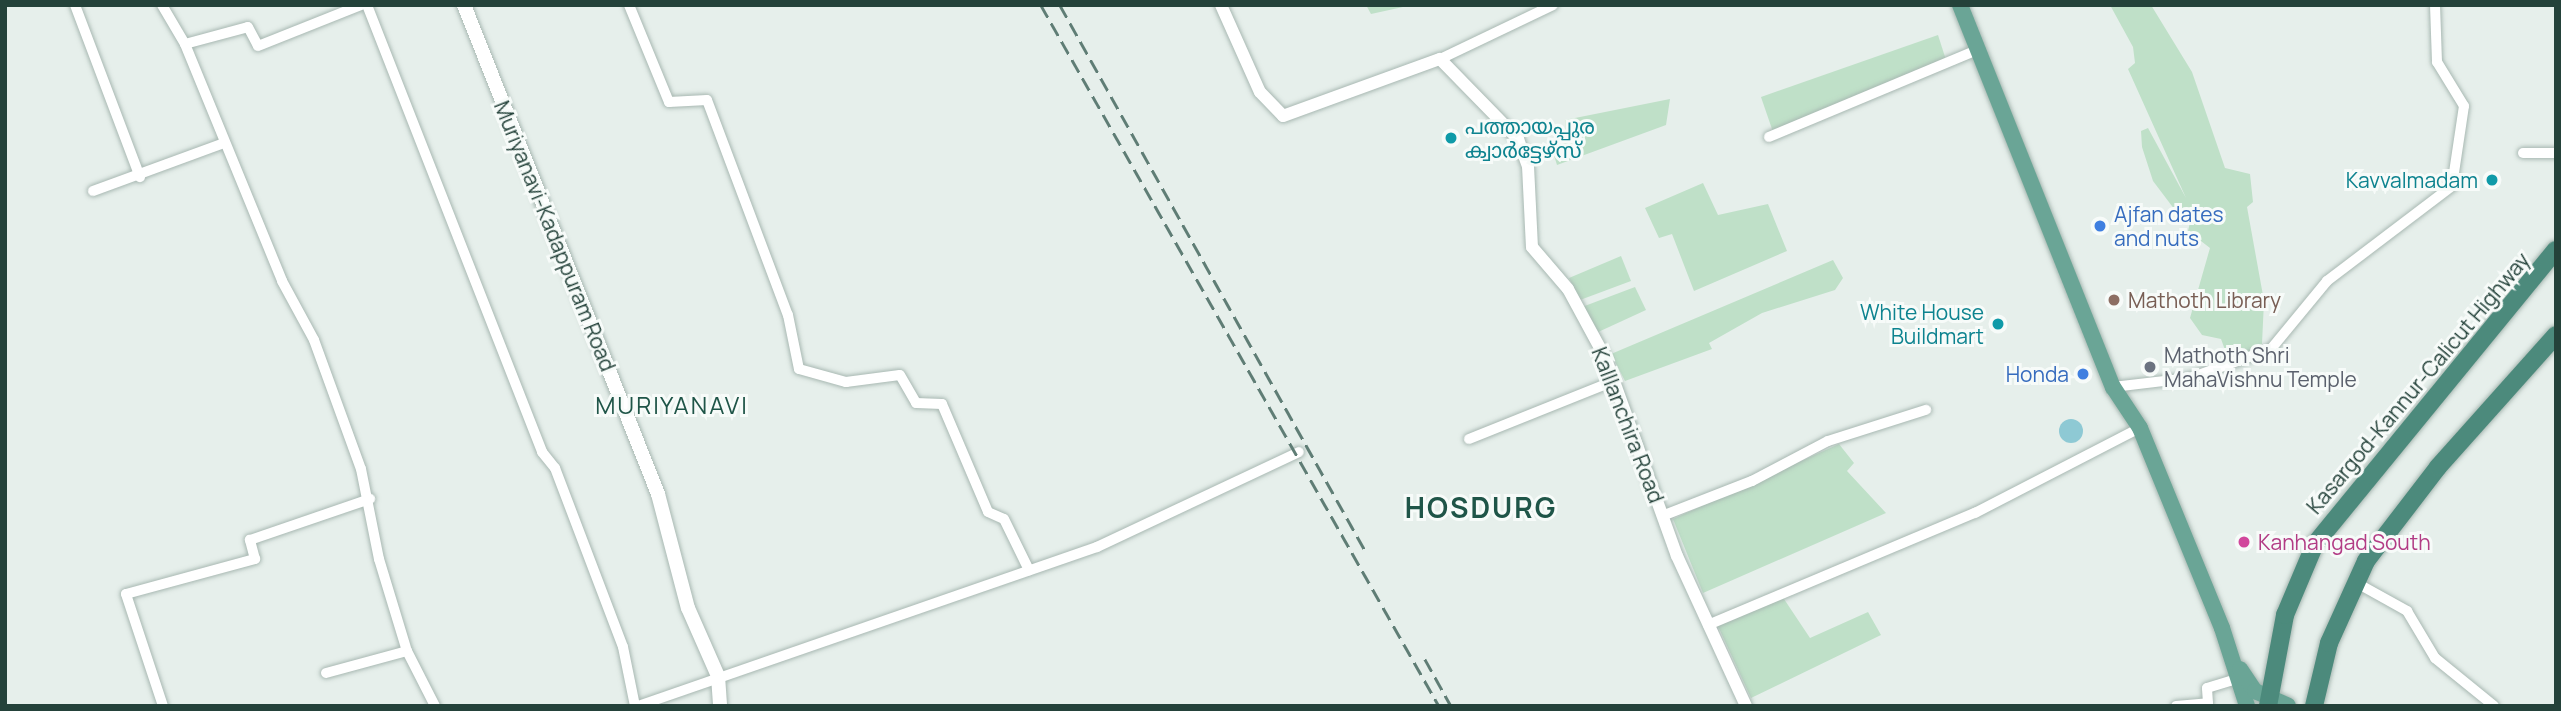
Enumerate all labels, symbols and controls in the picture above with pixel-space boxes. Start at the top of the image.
street label: Muriyanavi-Kadappuram Road [489,97,621,375]
place label: പത്തായപ്പുര ക്വാർട്ടേഴ്സ് [1465,113,1595,163]
marker: പത്തായപ്പുര ക്വാർട്ടേഴ്സ് [1443,130,1459,146]
place label: Kavvalmadam [2346,167,2478,193]
marker: Kavvalmadam [2484,172,2500,188]
place label: Ajfan dates and nuts [2114,201,2223,251]
marker: Ajfan dates and nuts [2092,218,2108,234]
street label: Kasargod-Kannur-Calicut Highway [2301,247,2535,519]
place label: Mathoth Library [2128,287,2281,313]
marker: Mathoth Library [2106,292,2122,308]
place label: White House Buildmart [1860,299,1984,349]
marker: White House Buildmart [1990,316,2006,332]
place label: Mathoth Shri MahaVishnu Temple [2164,342,2357,392]
street label: Kalllanchira Road [1587,344,1669,506]
marker: Mathoth Shri MahaVishnu Temple [2142,359,2158,375]
place label: Honda [2006,361,2069,387]
marker: Honda [2075,366,2091,382]
district label: MURIYANAVI [596,391,748,419]
district label: HOSDURG [1406,490,1556,524]
place label: Kanhangad South [2258,529,2431,555]
marker: Kanhangad South [2236,534,2252,550]

